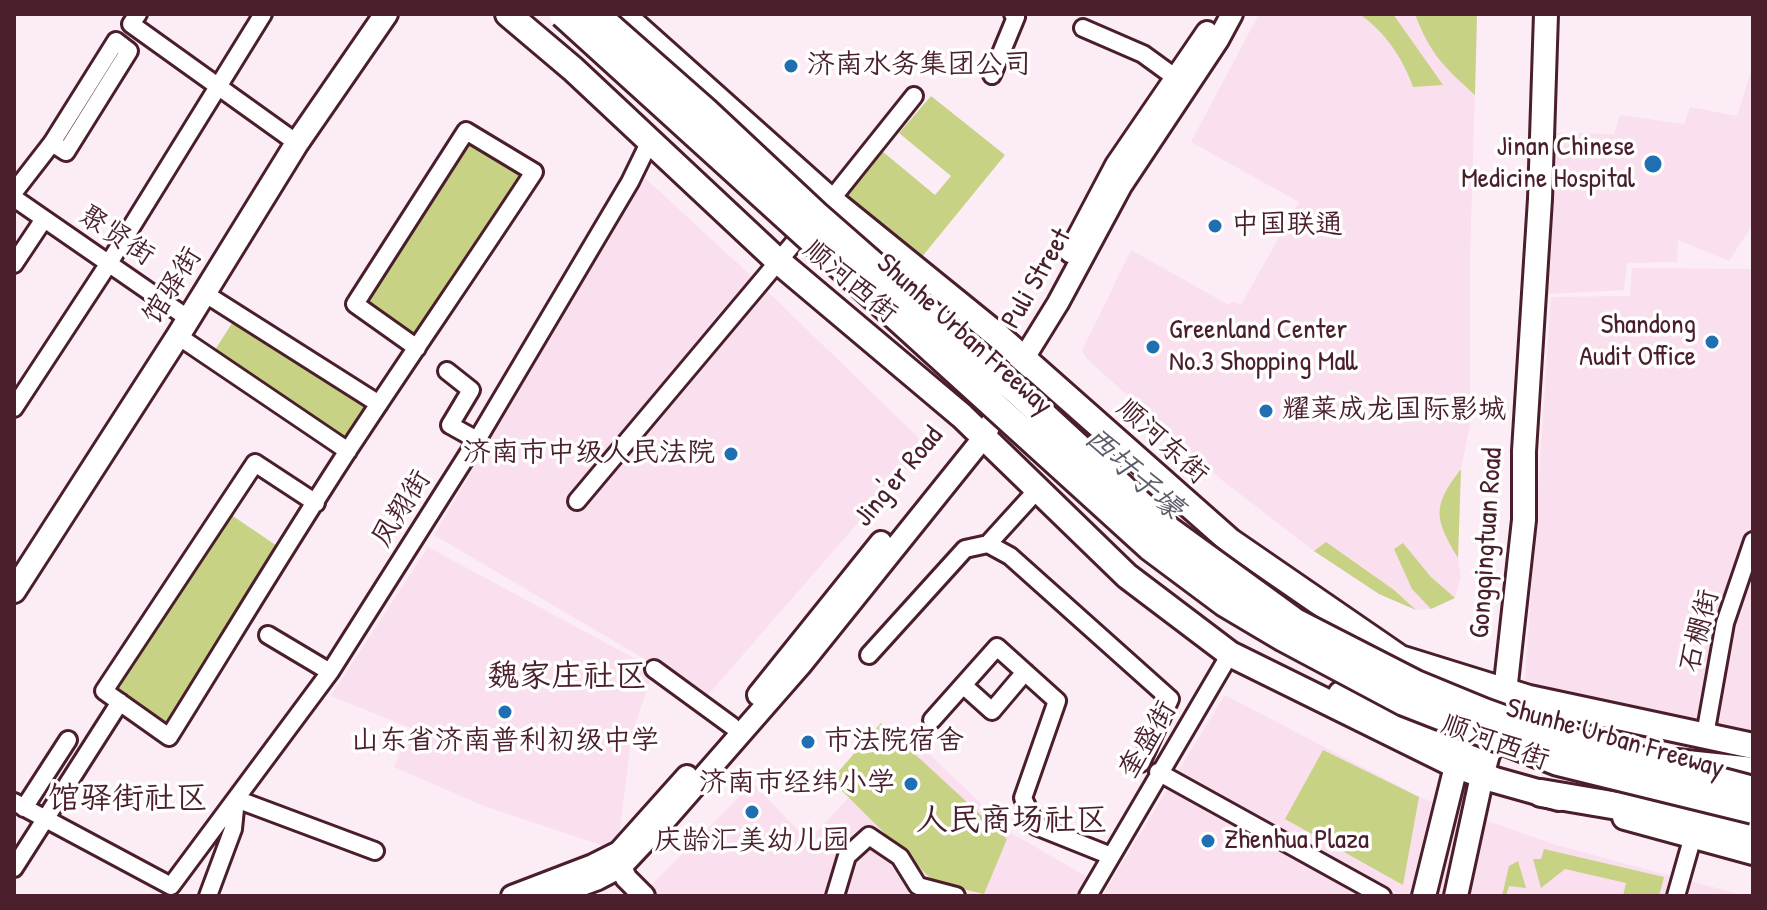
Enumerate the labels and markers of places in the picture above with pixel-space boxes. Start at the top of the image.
place label: 济南水务集团公司 [807,49,1031,83]
marker: 济南水务集团公司 [782,57,800,75]
place label: Jinan Chinese Medicine Hospital [1461,131,1635,197]
marker: Jinan Chinese Medicine Hospital [1642,153,1664,175]
place label: 中国联通 [1231,209,1343,243]
marker: 中国联通 [1206,217,1224,235]
place label: Shandong Audit Office [1579,309,1696,375]
place label: Greenland Center No.3 Shopping Mall [1169,314,1358,380]
marker: Shandong Audit Office [1703,333,1721,351]
marker: Greenland Center No.3 Shopping Mall [1144,338,1162,356]
place label: 耀莱成龙国际影城 [1282,394,1506,428]
marker: 耀莱成龙国际影城 [1257,402,1275,420]
place label: 济南市中级人民法院 [463,437,715,471]
marker: 济南市中级人民法院 [722,445,740,463]
marker: 山东省济南普利初级中学 [496,703,514,721]
place label: 山东省济南普利初级中学 [351,725,659,759]
place label: 市法院宿舍 [824,725,964,759]
marker: 市法院宿舍 [799,733,817,751]
place label: 济南市经纬小学 [699,767,895,801]
marker: 济南市经纬小学 [902,775,920,793]
marker: 庆龄汇美幼儿园 [743,803,761,821]
place label: Zhenhua Plaza [1224,824,1369,858]
place label: 庆龄汇美幼儿园 [654,825,850,859]
marker: Zhenhua Plaza [1199,832,1217,850]

